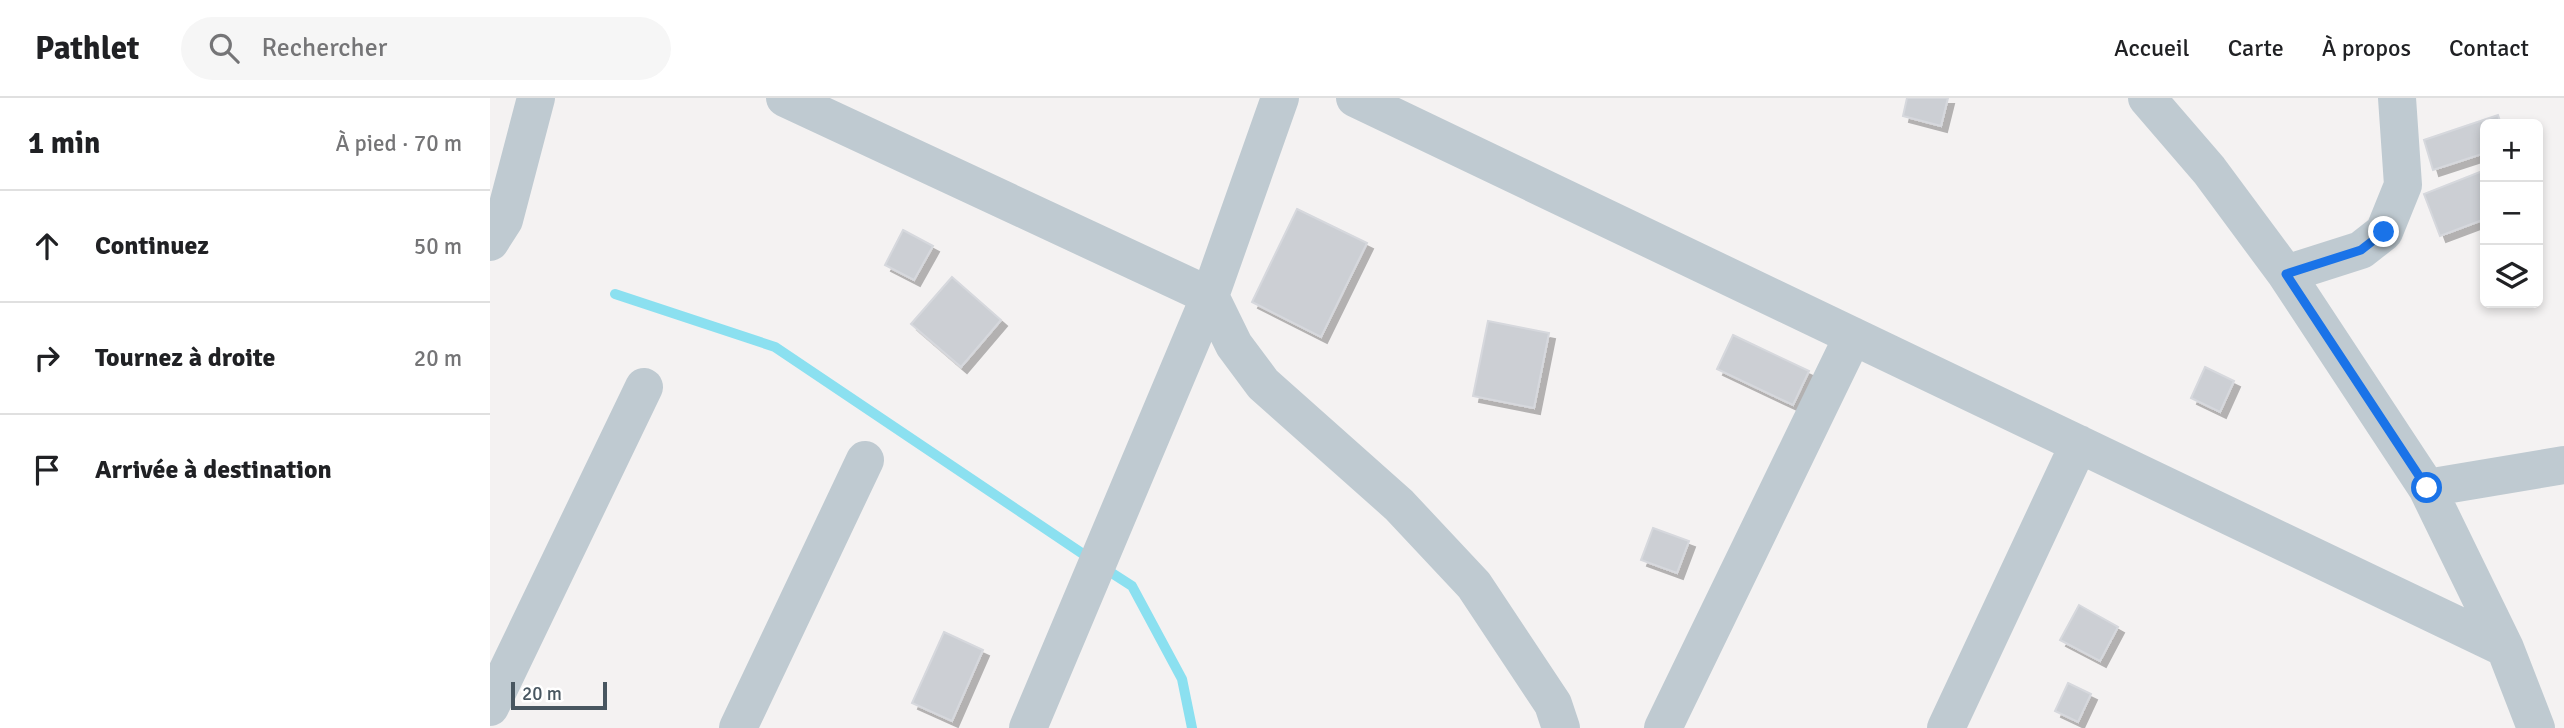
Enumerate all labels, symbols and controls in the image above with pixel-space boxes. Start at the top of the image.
search box [181,17,671,80]
text: Pathlet [35,28,139,69]
icon: search [205,29,243,67]
text: Rechercher [261,32,387,64]
text: Accueil [2114,33,2190,63]
text: Carte [2228,33,2284,63]
text: À propos [2322,33,2411,63]
text: Contact [2449,33,2529,63]
map controls [2480,119,2543,308]
button: + [2480,119,2543,182]
text: 1 min [28,125,100,162]
text: À pied · 70 m [335,129,462,158]
button: − [2480,182,2543,245]
route end [2368,216,2399,247]
icon: ahead [28,227,66,265]
text: Continuez [95,230,209,262]
text: 50 m [414,232,462,261]
button: layers [2480,245,2543,308]
icon: right [28,339,66,377]
text: Tournez à droite [95,342,275,374]
text: 20 m [414,344,462,373]
icon: arrive [28,451,66,489]
text: Arrivée à destination [95,454,332,486]
route start [2411,472,2442,503]
scale bar [511,679,607,711]
text: 20 m [522,682,562,706]

